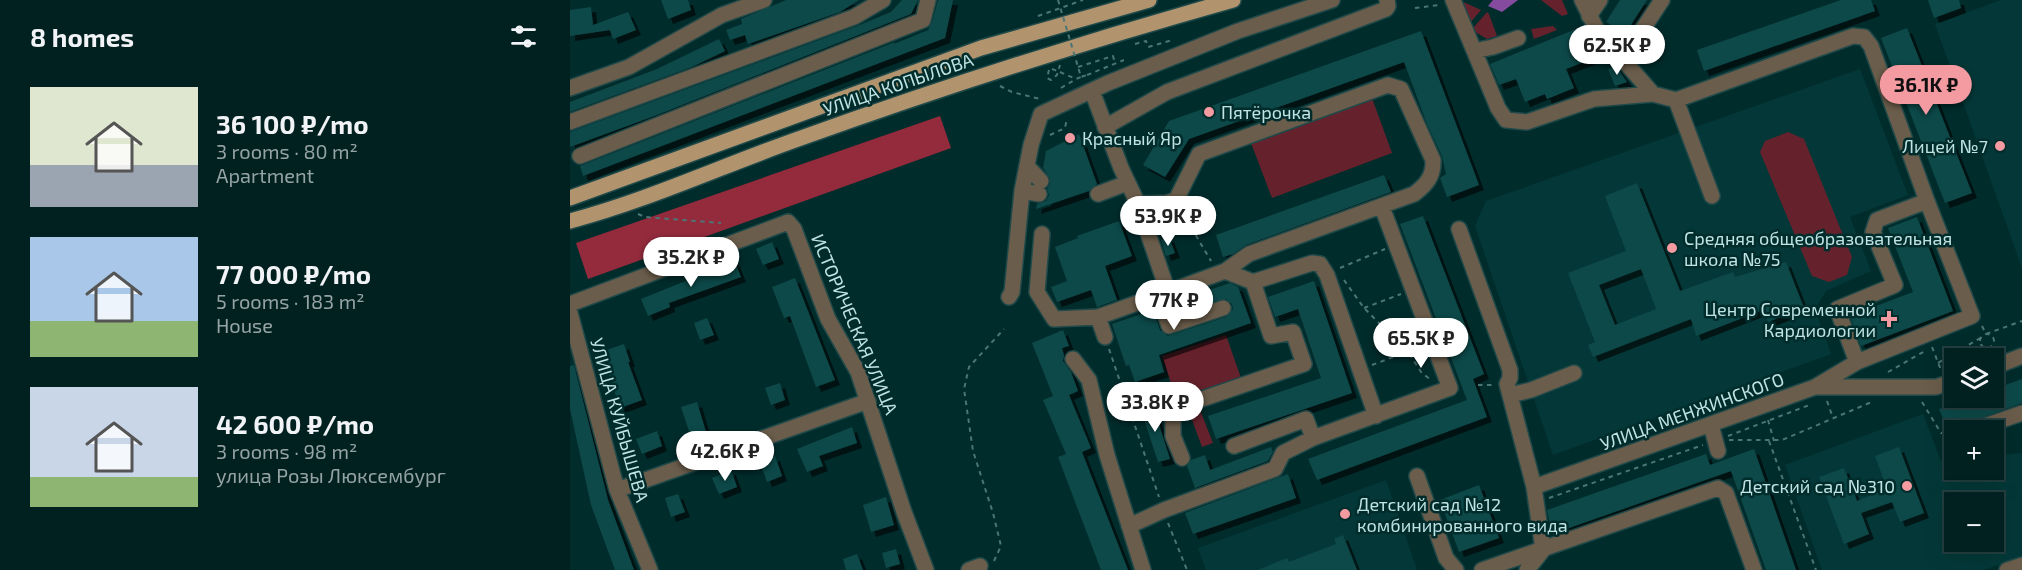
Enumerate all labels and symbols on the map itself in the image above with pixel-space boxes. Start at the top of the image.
pin: 62.5K ₽ [1562,25,1672,76]
street label: УЛИЦА КОПЫЛОВА [820,48,977,120]
pin: 36.1K ₽ [1871,65,1981,116]
place label: Пятёрочка [1221,101,1311,123]
marker: Пятёрочка [1202,105,1216,119]
place label: Красный Яр [1082,127,1182,149]
marker: Красный Яр [1063,131,1077,145]
place label: Лицей №7 [1902,135,1988,157]
marker: Лицей №7 [1993,139,2007,153]
pin: 53.9K ₽ [1113,196,1223,247]
place label: Средняя общеобразовательная школа №75 [1684,227,1952,270]
street label: ИСТОРИЧЕСКАЯ УЛИЦА [807,231,903,418]
pin: 35.2K ₽ [636,237,746,288]
marker: Средняя общеобразовательная школа №75 [1665,241,1679,255]
pin: 77K ₽ [1132,280,1216,331]
place label: Центр Современной Кардиологии [1705,298,1876,341]
marker: Центр Современной Кардиологии [1880,310,1898,328]
pin: 65.5K ₽ [1366,318,1476,369]
street label: УЛИЦА КУЙБЫШЕВА [586,335,654,505]
street label: УЛИЦА МЕНЖИНСКОГО [1597,368,1787,454]
pin: 33.8K ₽ [1100,382,1210,433]
pin: 42.6K ₽ [670,431,780,482]
place label: Детский сад №310 [1740,475,1895,497]
marker: Детский сад №310 [1900,479,1914,493]
place label: Детский сад №12 комбинированного вида [1357,493,1568,536]
marker: Детский сад №12 комбинированного вида [1338,507,1352,521]

